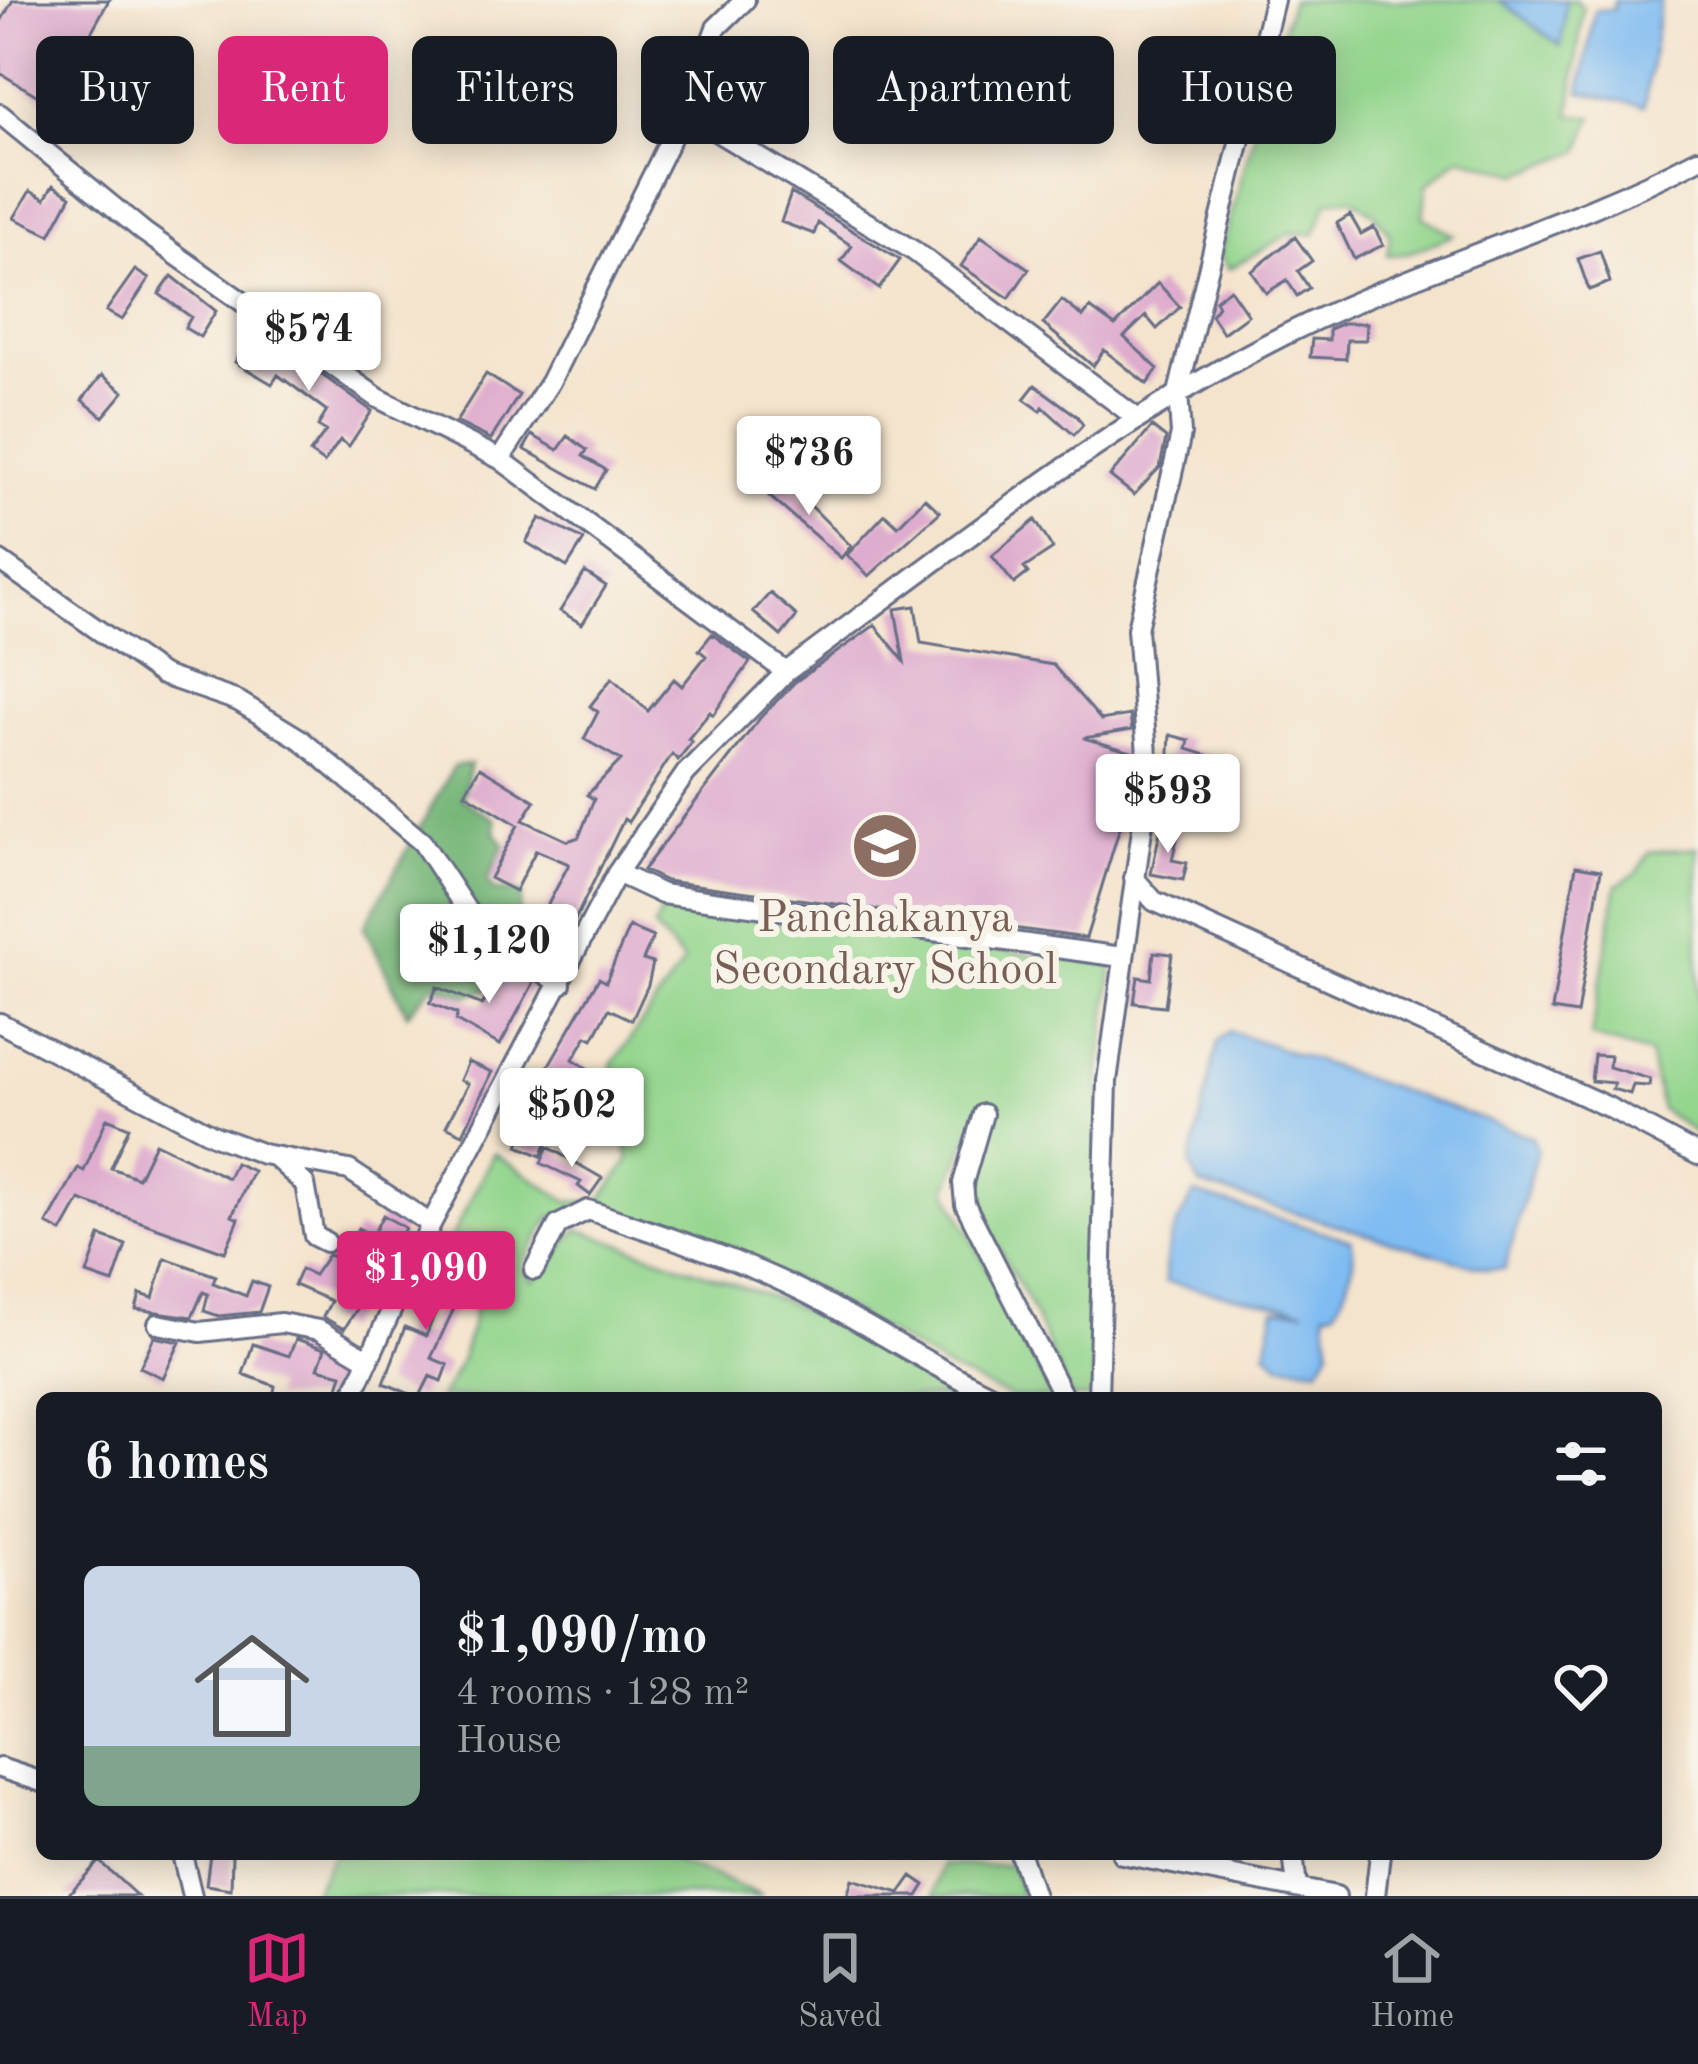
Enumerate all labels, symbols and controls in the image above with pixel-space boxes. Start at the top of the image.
chip: Buy [36,36,194,144]
chip: Rent [218,36,388,144]
chip: Filters [412,36,617,144]
chip: New [641,36,809,144]
chip: Apartment [833,36,1114,144]
chip: House [1138,36,1336,144]
pin: $574 [238,292,380,394]
text: $574 [264,311,354,350]
pin: $736 [738,416,880,518]
text: $736 [764,435,854,474]
pin: $593 [1097,754,1239,856]
text: $593 [1123,773,1213,812]
school or university icon: Panchakanya Secondary School [850,811,920,881]
place label: Panchakanya Secondary School [713,897,1057,994]
pin: $1,120 [391,904,587,1006]
text: $1,120 [427,923,551,962]
pin: $502 [501,1068,643,1170]
text: $502 [527,1087,617,1126]
pin: $1,090 [328,1231,524,1333]
text: $1,090 [364,1250,488,1289]
icon: filters [1548,1431,1614,1497]
text: 6 homes [84,1439,269,1490]
text: $1,090/mo [456,1613,708,1664]
icon: home [180,1614,324,1758]
icon: heart [1548,1653,1614,1719]
text: 4 rooms · 128 m² [456,1674,749,1713]
text: House [456,1722,562,1761]
tab: Map [244,1925,310,2038]
tab: Saved [798,1925,882,2038]
tab: Home [1370,1925,1454,2038]

